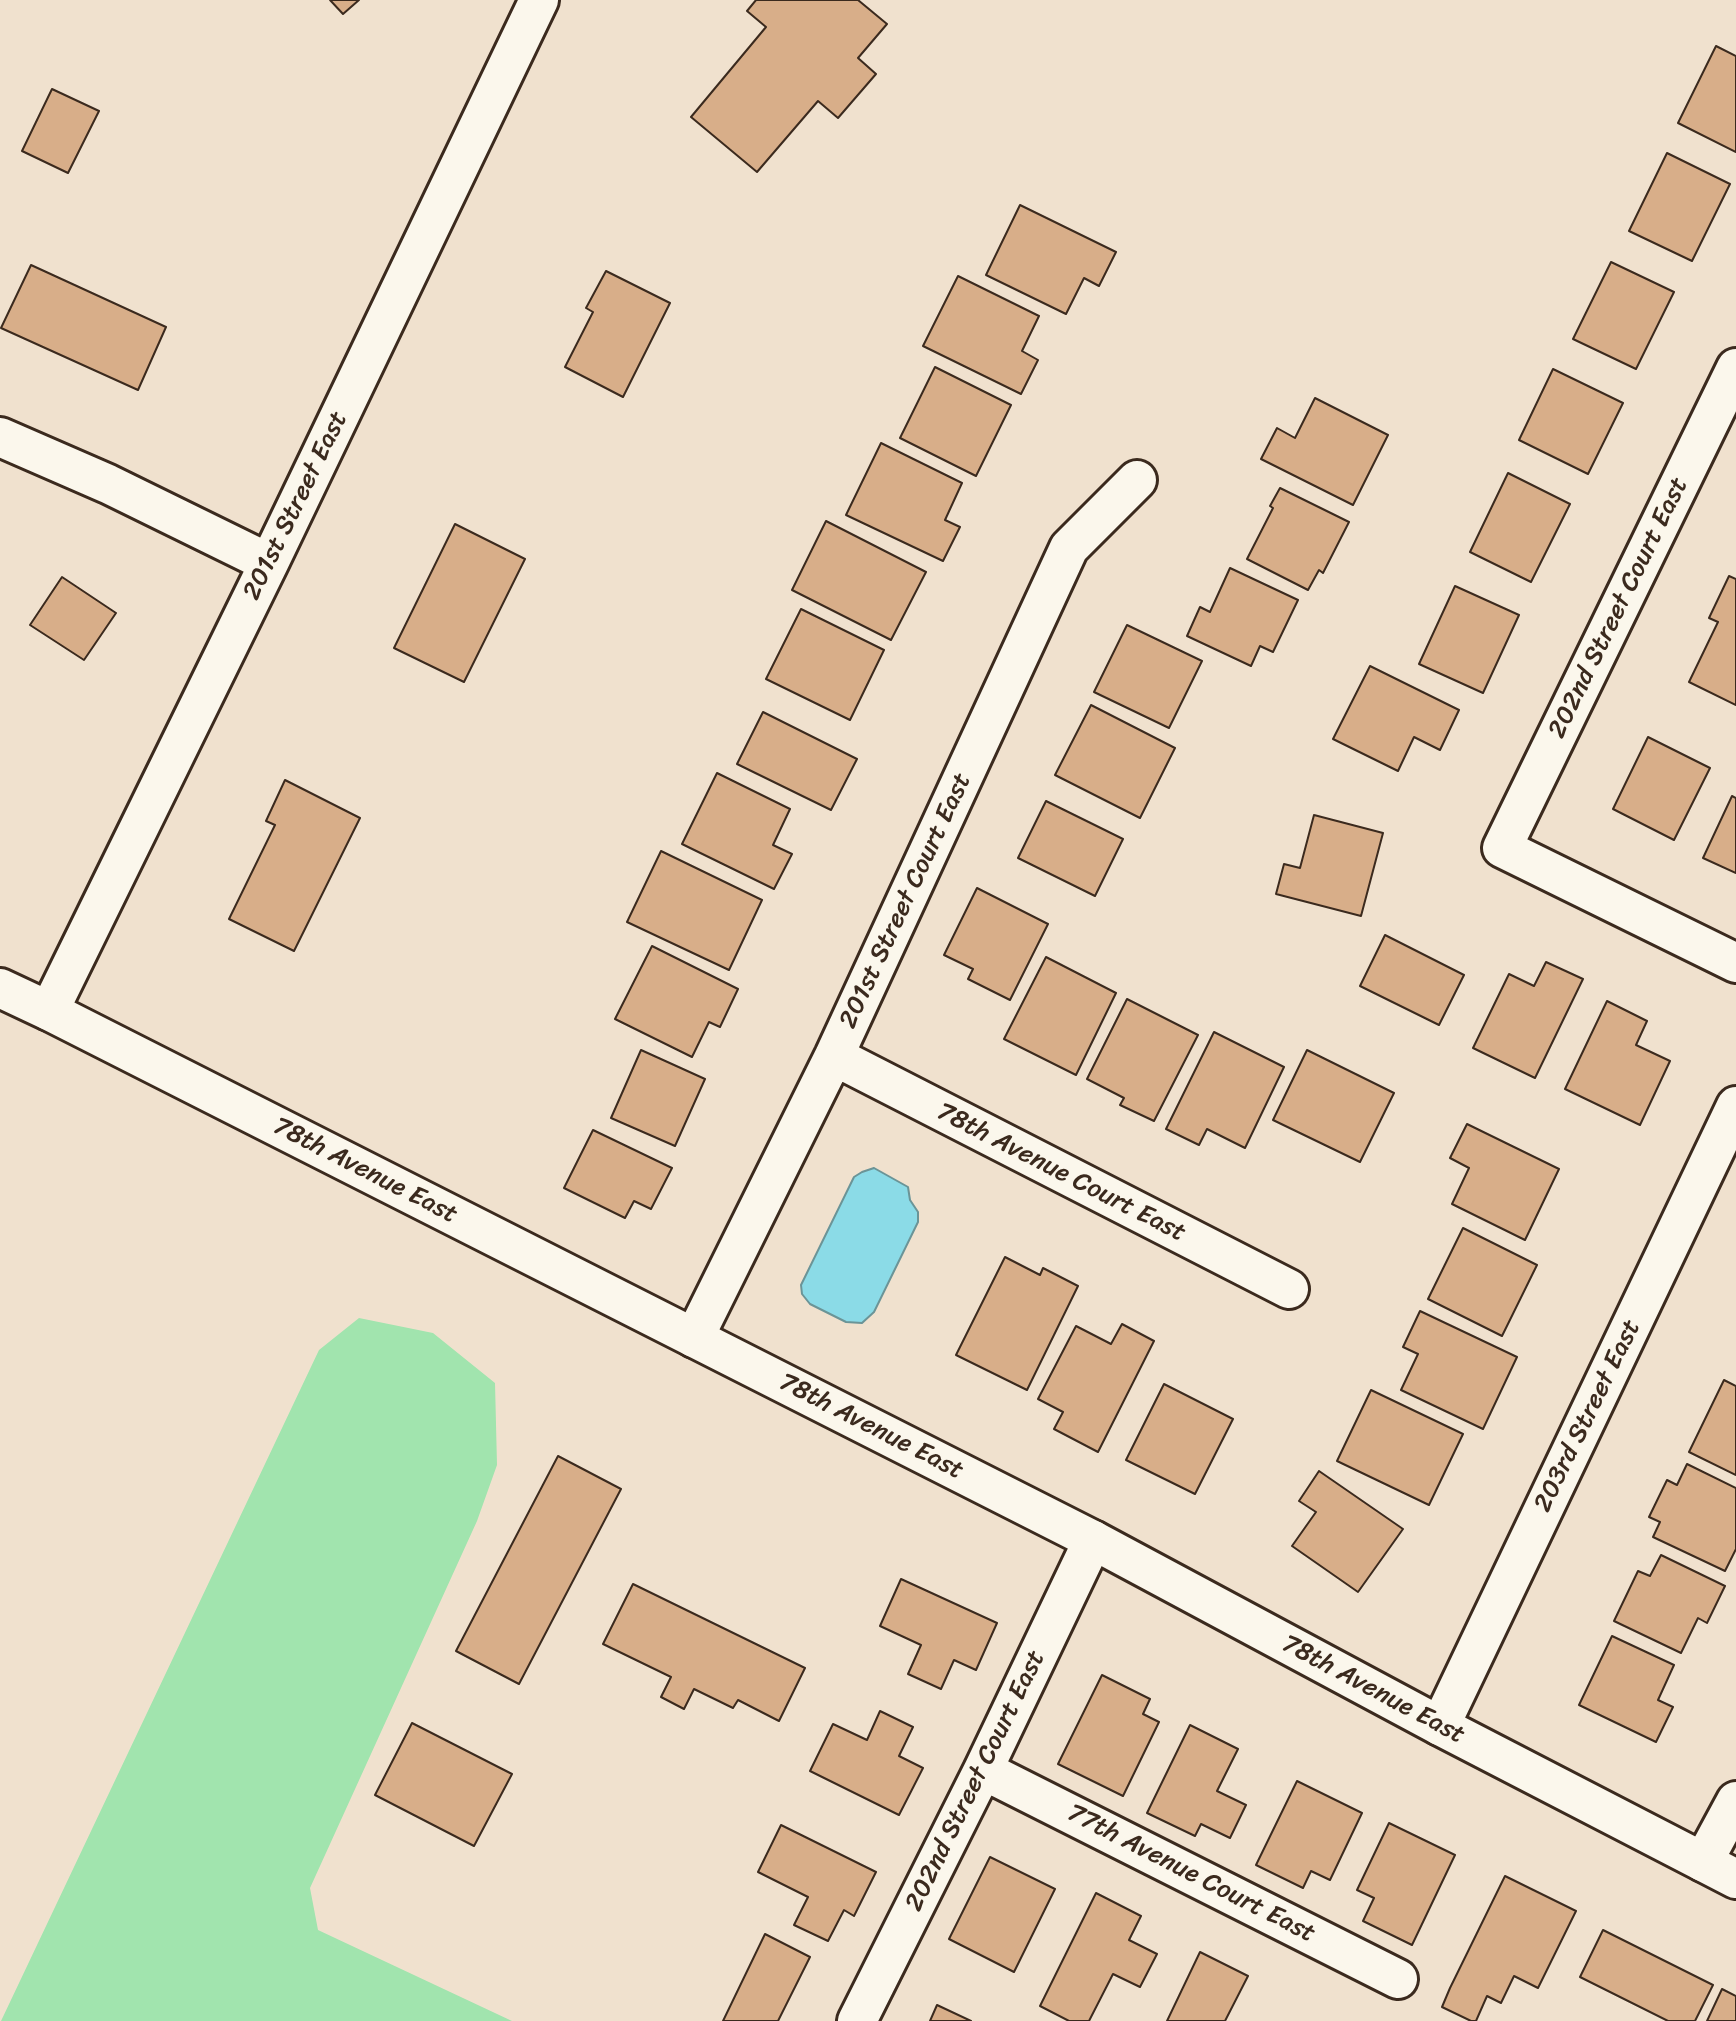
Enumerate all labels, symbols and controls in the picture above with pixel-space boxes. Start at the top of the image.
street label: 201st Street East [237,407,355,605]
street label: 202nd Street Court East [1542,473,1696,743]
street label: 201st Street Court East [833,768,979,1034]
street label: 78th Avenue Court East [931,1097,1191,1249]
street label: 78th Avenue East [268,1111,462,1231]
street label: 203rd Street East [1528,1315,1648,1517]
street label: 78th Avenue East [774,1367,968,1487]
street label: 78th Avenue East [1276,1629,1470,1751]
street label: 202nd Street Court East [899,1646,1053,1916]
street label: 77th Avenue Court East [1062,1798,1320,1950]

